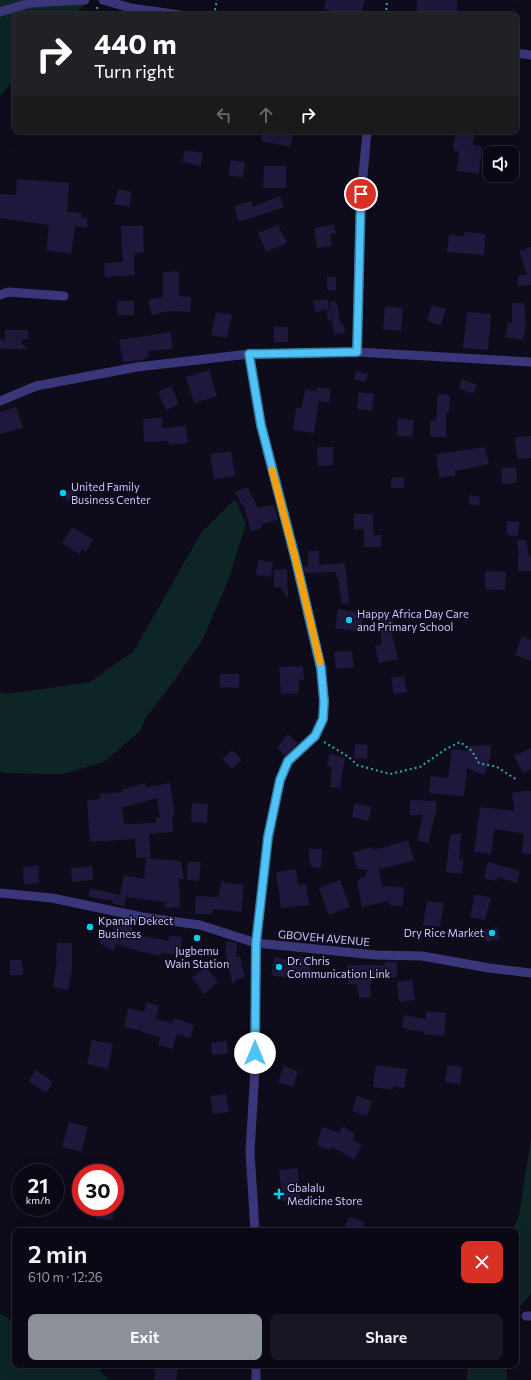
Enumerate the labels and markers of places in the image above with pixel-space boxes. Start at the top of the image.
pin [344,177,378,211]
place label: United Family Business Center [71,480,151,506]
marker: United Family Business Center [58,488,68,498]
place label: Happy Africa Day Care and Primary School [357,607,469,633]
marker: Happy Africa Day Care and Primary School [344,615,354,625]
place label: Kpanah Dekect Business [98,914,174,940]
marker: Kpanah Dekect Business [85,922,95,932]
place label: Dry Rice Market [404,926,484,939]
marker: Dry Rice Market [487,928,497,938]
marker: Jugbemu Wain Station [192,933,202,943]
place label: Jugbemu Wain Station [165,944,229,970]
place label: Dr. Chris Communication Link [287,954,391,980]
marker: Dr. Chris Communication Link [274,962,284,972]
place label: Gbalalu Medicine Store [287,1181,363,1207]
marker: Gbalalu Medicine Store [274,1189,284,1199]

